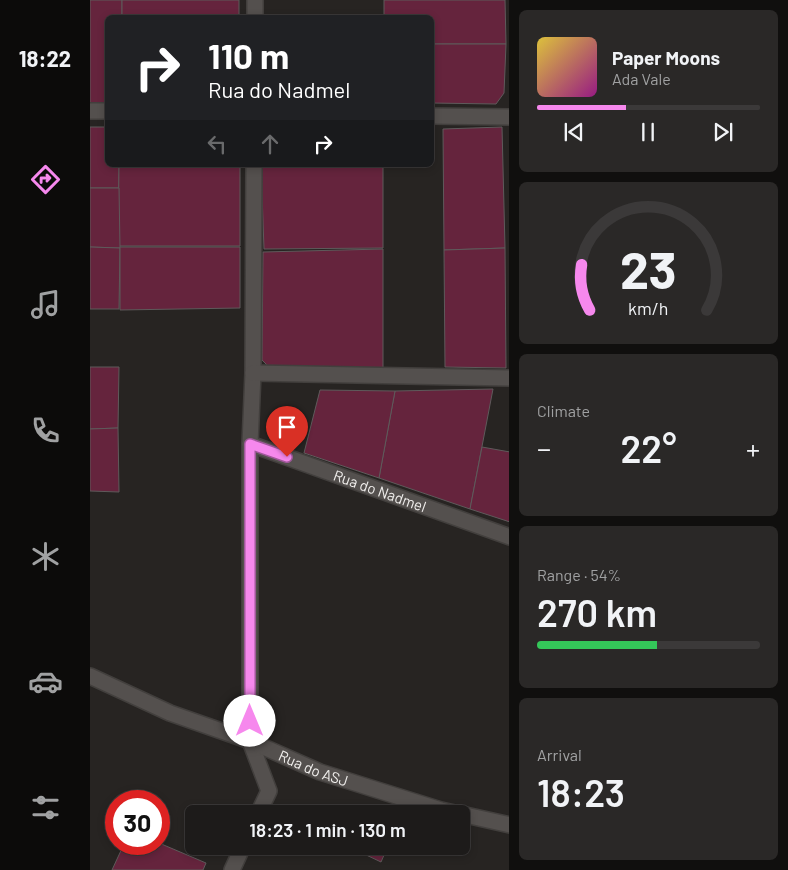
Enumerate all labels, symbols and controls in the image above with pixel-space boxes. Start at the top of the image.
text: 110 m [208,34,289,76]
icon: right [125,35,190,100]
text: 18:22 [19,45,71,71]
text: Paper Moons [612,46,720,69]
text: Ada Vale [612,69,671,88]
text: Rua do Nadmel [208,76,350,102]
icon: previous [560,118,588,146]
icon: pause [634,118,662,146]
icon: next [709,118,737,146]
icon: left [203,130,231,158]
icon: ahead [256,130,284,158]
icon: right [309,130,337,158]
icon: directions [28,162,63,197]
text: 23 [620,237,677,299]
icon: music [28,287,63,322]
text: km/h [628,297,669,319]
text: Climate [537,401,590,420]
pin [266,406,308,457]
icon: phone [28,413,63,448]
icon: arrive [273,413,301,441]
text: 22° [620,425,677,471]
text: − [537,431,551,465]
text: + [746,431,760,465]
street label: Rua do Nadmel [331,466,429,515]
icon: climate [28,539,63,574]
text: Range · 54% [537,565,621,584]
text: 270 km [537,589,657,635]
icon: car [28,664,63,699]
position arrow [223,694,275,746]
text: Arrival [537,745,582,764]
street label: Rua do ASJ [276,746,351,789]
text: 18:23 [537,769,625,815]
icon: filters [28,790,63,825]
speed limit sign: 30 [105,790,170,855]
text: 18:23 · 1 min · 130 m [249,818,406,841]

